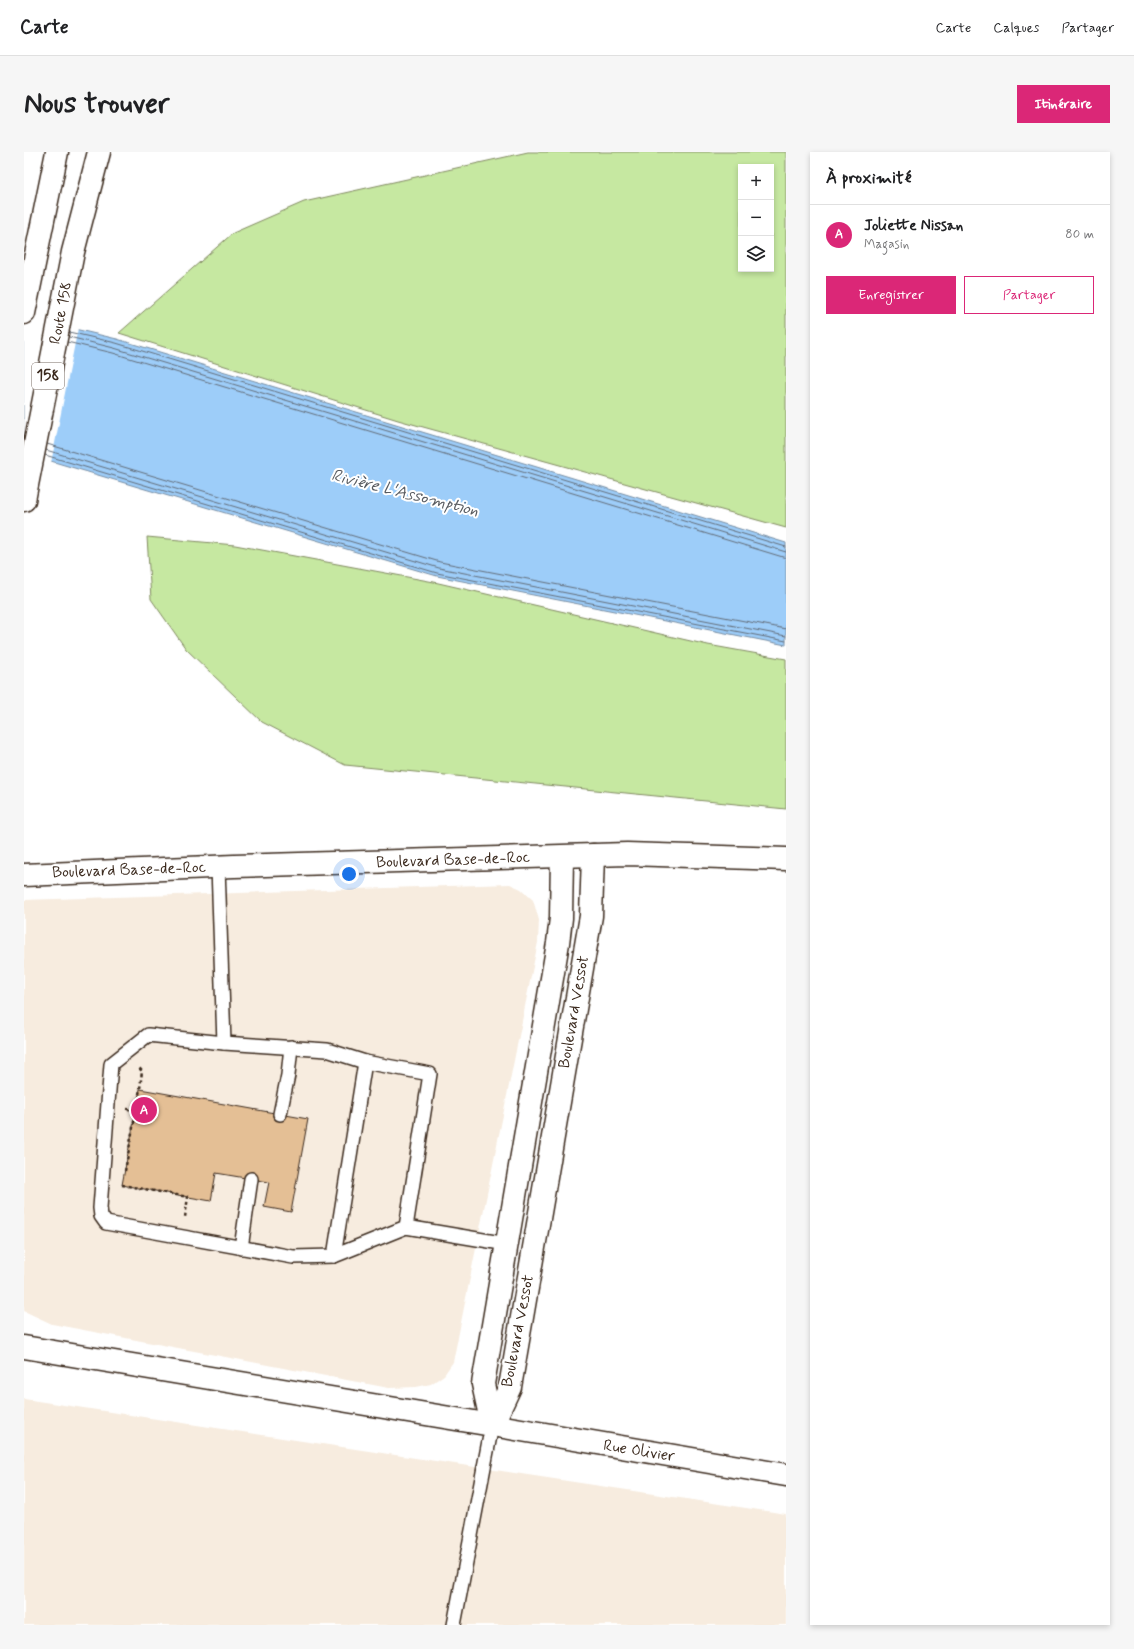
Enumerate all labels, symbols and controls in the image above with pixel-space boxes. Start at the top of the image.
text: Carte [20,15,69,40]
text: Carte [935,19,971,37]
text: Calques [993,19,1039,37]
text: Partager [1061,19,1114,37]
button: Itinéraire [1017,85,1110,123]
text: Nous trouver [24,86,169,123]
map controls [738,164,774,272]
button: + [738,164,774,200]
text: À proximité [826,167,911,189]
button: − [738,200,774,236]
text: Joliette Nissan [864,216,963,236]
text: A [835,226,843,243]
text: 80 m [1065,226,1094,243]
button: layers [738,236,774,272]
text: Magasin [864,236,909,253]
button: Enregistrer [826,276,956,314]
button: Partager [964,276,1094,314]
street label: Route 158 [45,280,77,346]
road number: 158 [32,363,64,389]
water label: Rivière L'Assomption [329,464,481,522]
street label: Boulevard Base-de-Roc [376,847,530,873]
street label: Boulevard Base-de-Roc [52,857,206,883]
your location [339,864,359,884]
street label: Boulevard Vessot [554,954,594,1070]
pin: A [131,1095,157,1125]
street label: Boulevard Vessot [497,1273,539,1389]
street label: Rue Olivier [602,1435,677,1467]

